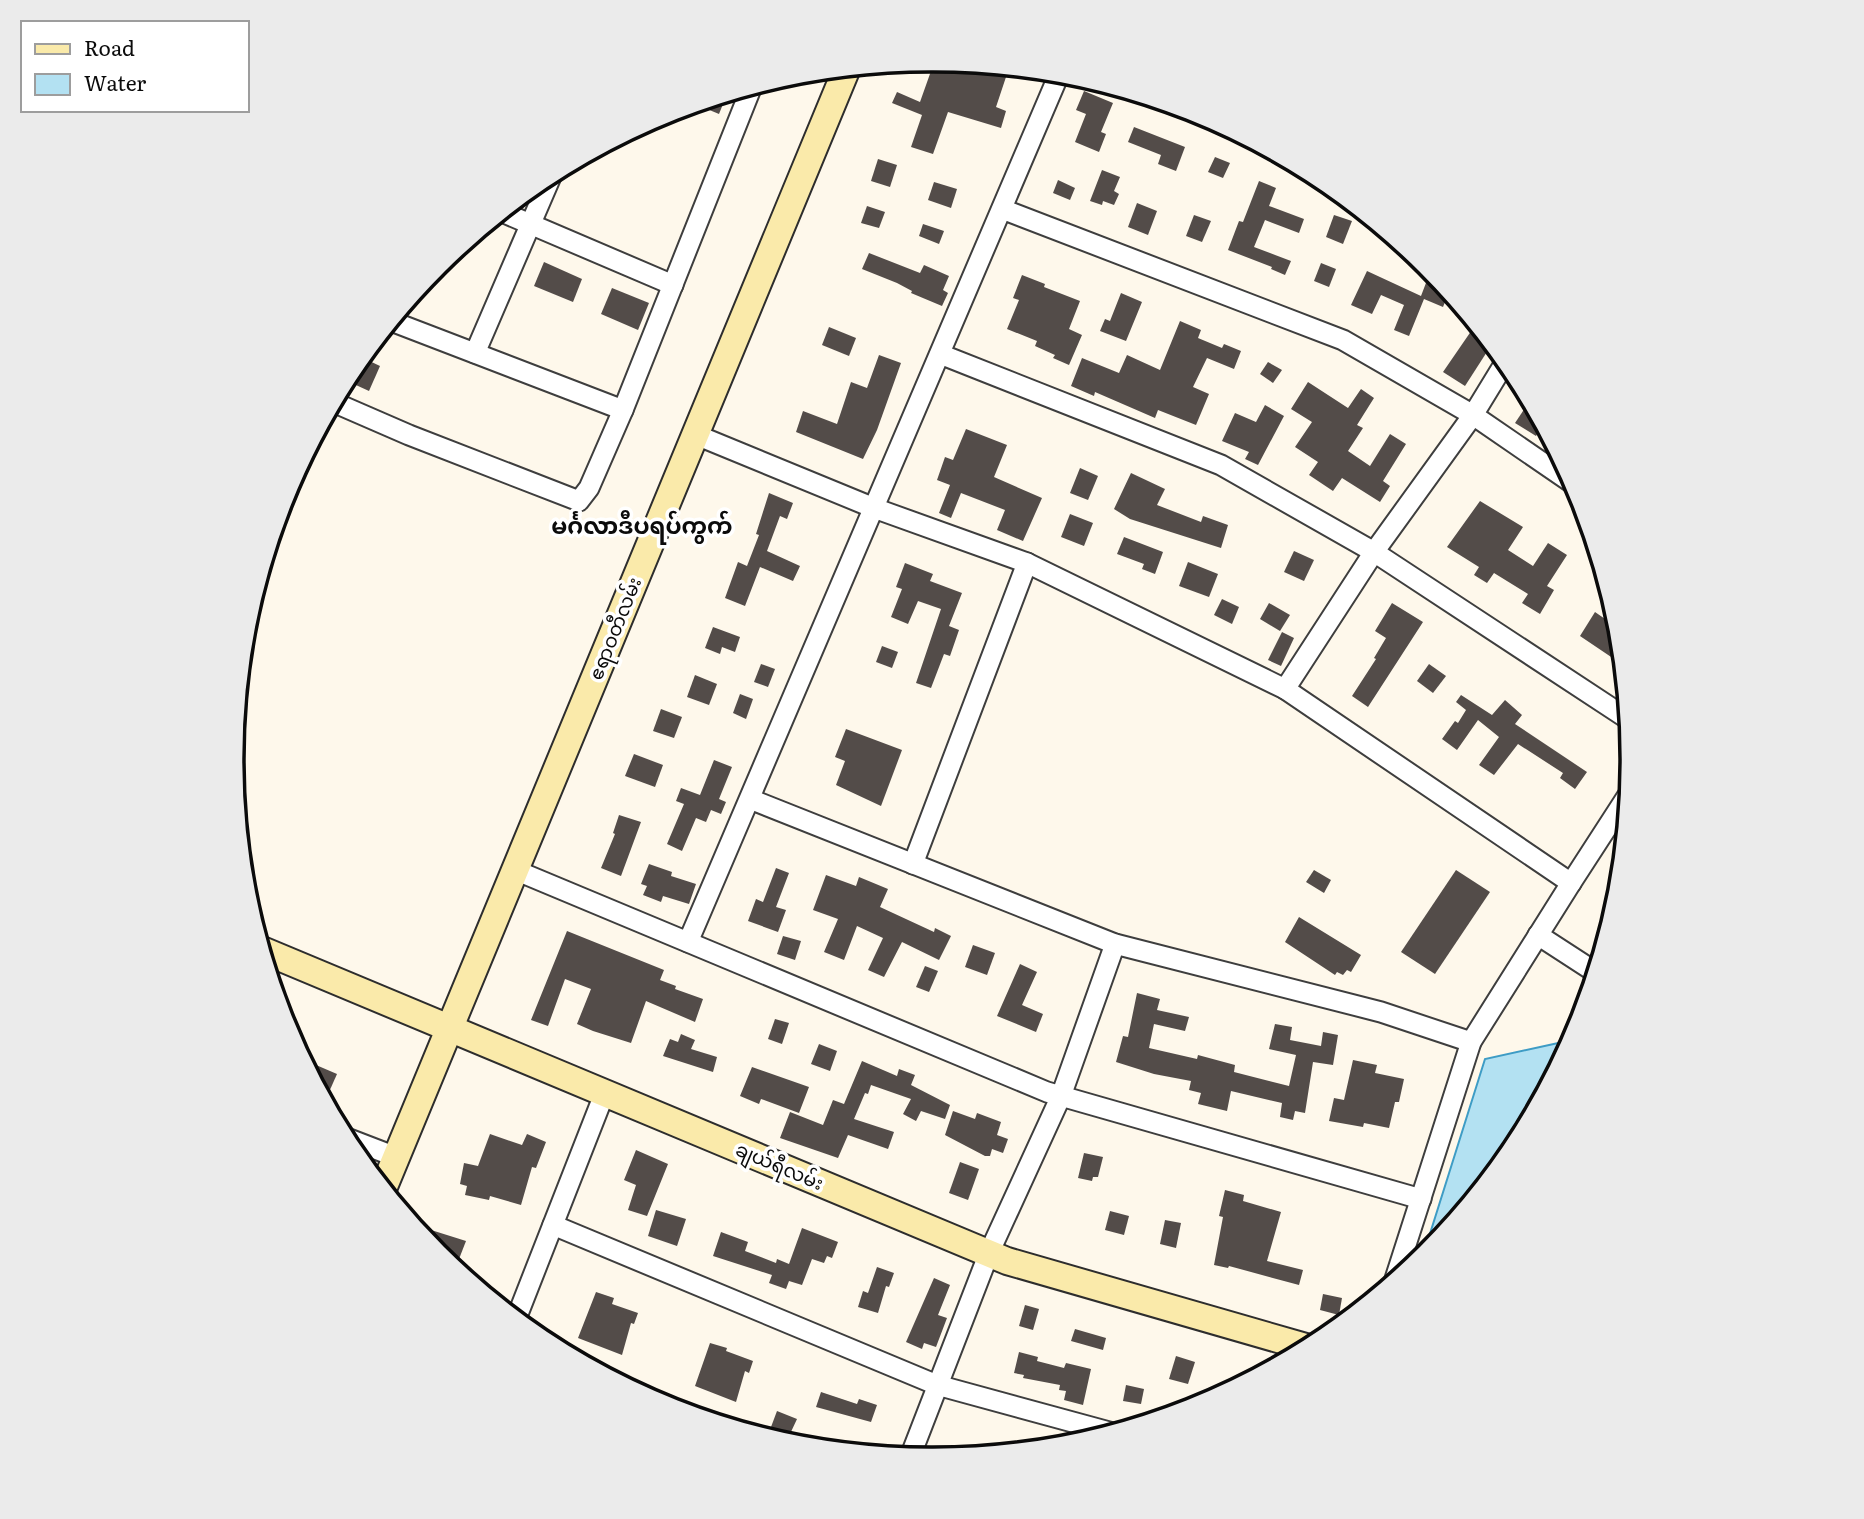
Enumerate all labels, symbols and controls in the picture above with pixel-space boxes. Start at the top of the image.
legend [21,21,248,112]
text: Road [84,31,135,62]
text: Water [84,66,146,97]
district label: မင်္ဂလာဒီပရပ်ကွက် [551,507,733,545]
street label: ဧရာဝတီလမ်း [581,572,650,685]
street label: ချယ်ရီလမ်း [731,1134,828,1199]

